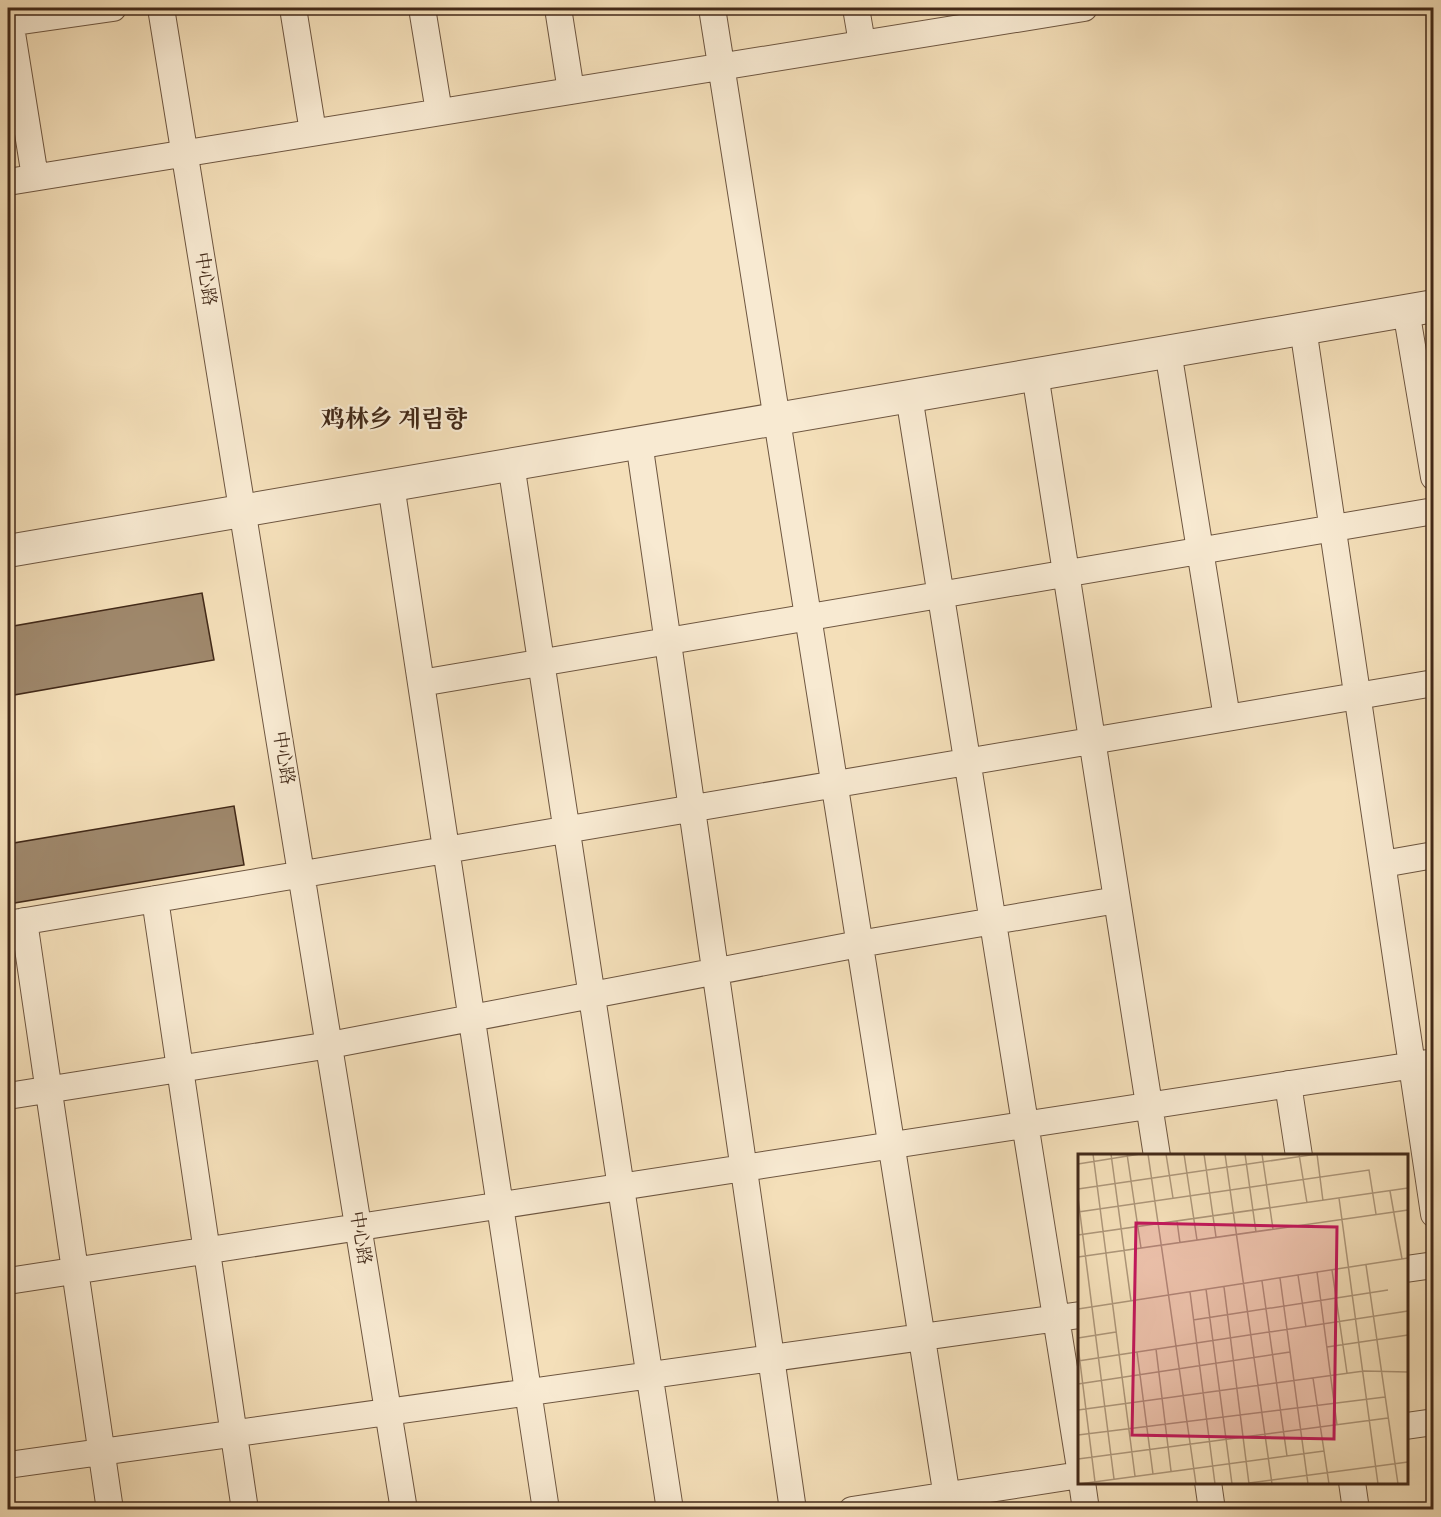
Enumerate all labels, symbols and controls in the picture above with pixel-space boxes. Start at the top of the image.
street label: 中心路 [190,251,221,308]
district label: 鸡林乡 계림향 [321,404,468,435]
street label: 中心路 [268,730,299,787]
inset map [1078,1154,1408,1484]
street label: 中心路 [345,1210,376,1267]

